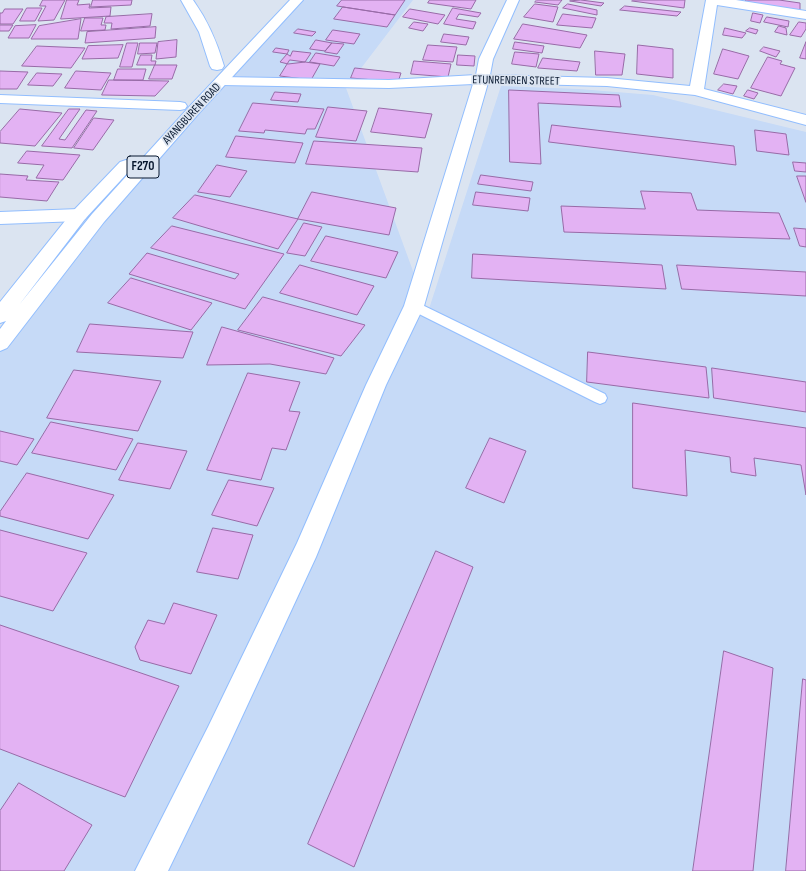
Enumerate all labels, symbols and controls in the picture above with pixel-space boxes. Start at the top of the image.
street label: ETUNRENREN STREET [472,73,560,89]
street label: AYANGBUREN ROAD [160,80,224,148]
road number: F270 [127,156,159,178]

